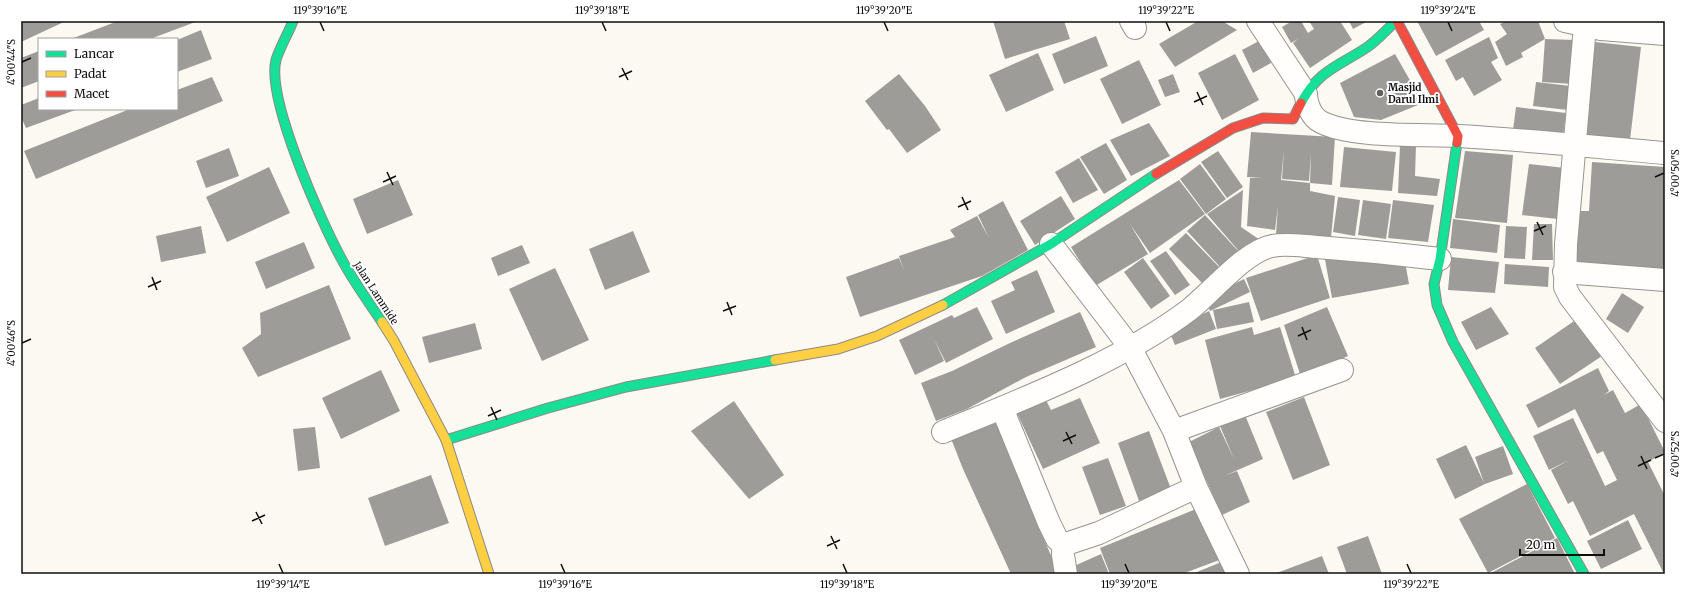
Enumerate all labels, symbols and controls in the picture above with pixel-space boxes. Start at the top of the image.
text: 119°39'16"E [293,4,347,17]
text: 119°39'18"E [575,4,630,17]
text: 119°39'20"E [856,4,913,17]
text: 119°39'22"E [1138,4,1194,17]
text: 119°39'24"E [1421,4,1476,17]
legend [38,38,178,110]
text: 4°00'44"S [5,39,18,85]
text: Lancar [74,46,115,61]
text: Padat [74,66,107,81]
place label: Masjid Darul Ilmi [1388,81,1439,106]
text: Macet [74,86,110,101]
marker: Masjid Darul Ilmi [1375,88,1385,98]
text: 4°00'50"S [1669,149,1682,197]
street label: Jalan Lammide [350,258,401,327]
text: 4°00'46"S [5,320,18,366]
text: 4°00'52"S [1669,431,1682,477]
scale bar [1520,531,1604,557]
text: 20 m [1526,537,1555,552]
text: 119°39'14"E [256,578,310,591]
text: 119°39'16"E [538,578,592,591]
text: 119°39'18"E [820,578,875,591]
text: 119°39'20"E [1101,578,1158,591]
text: 119°39'22"E [1383,578,1439,591]

